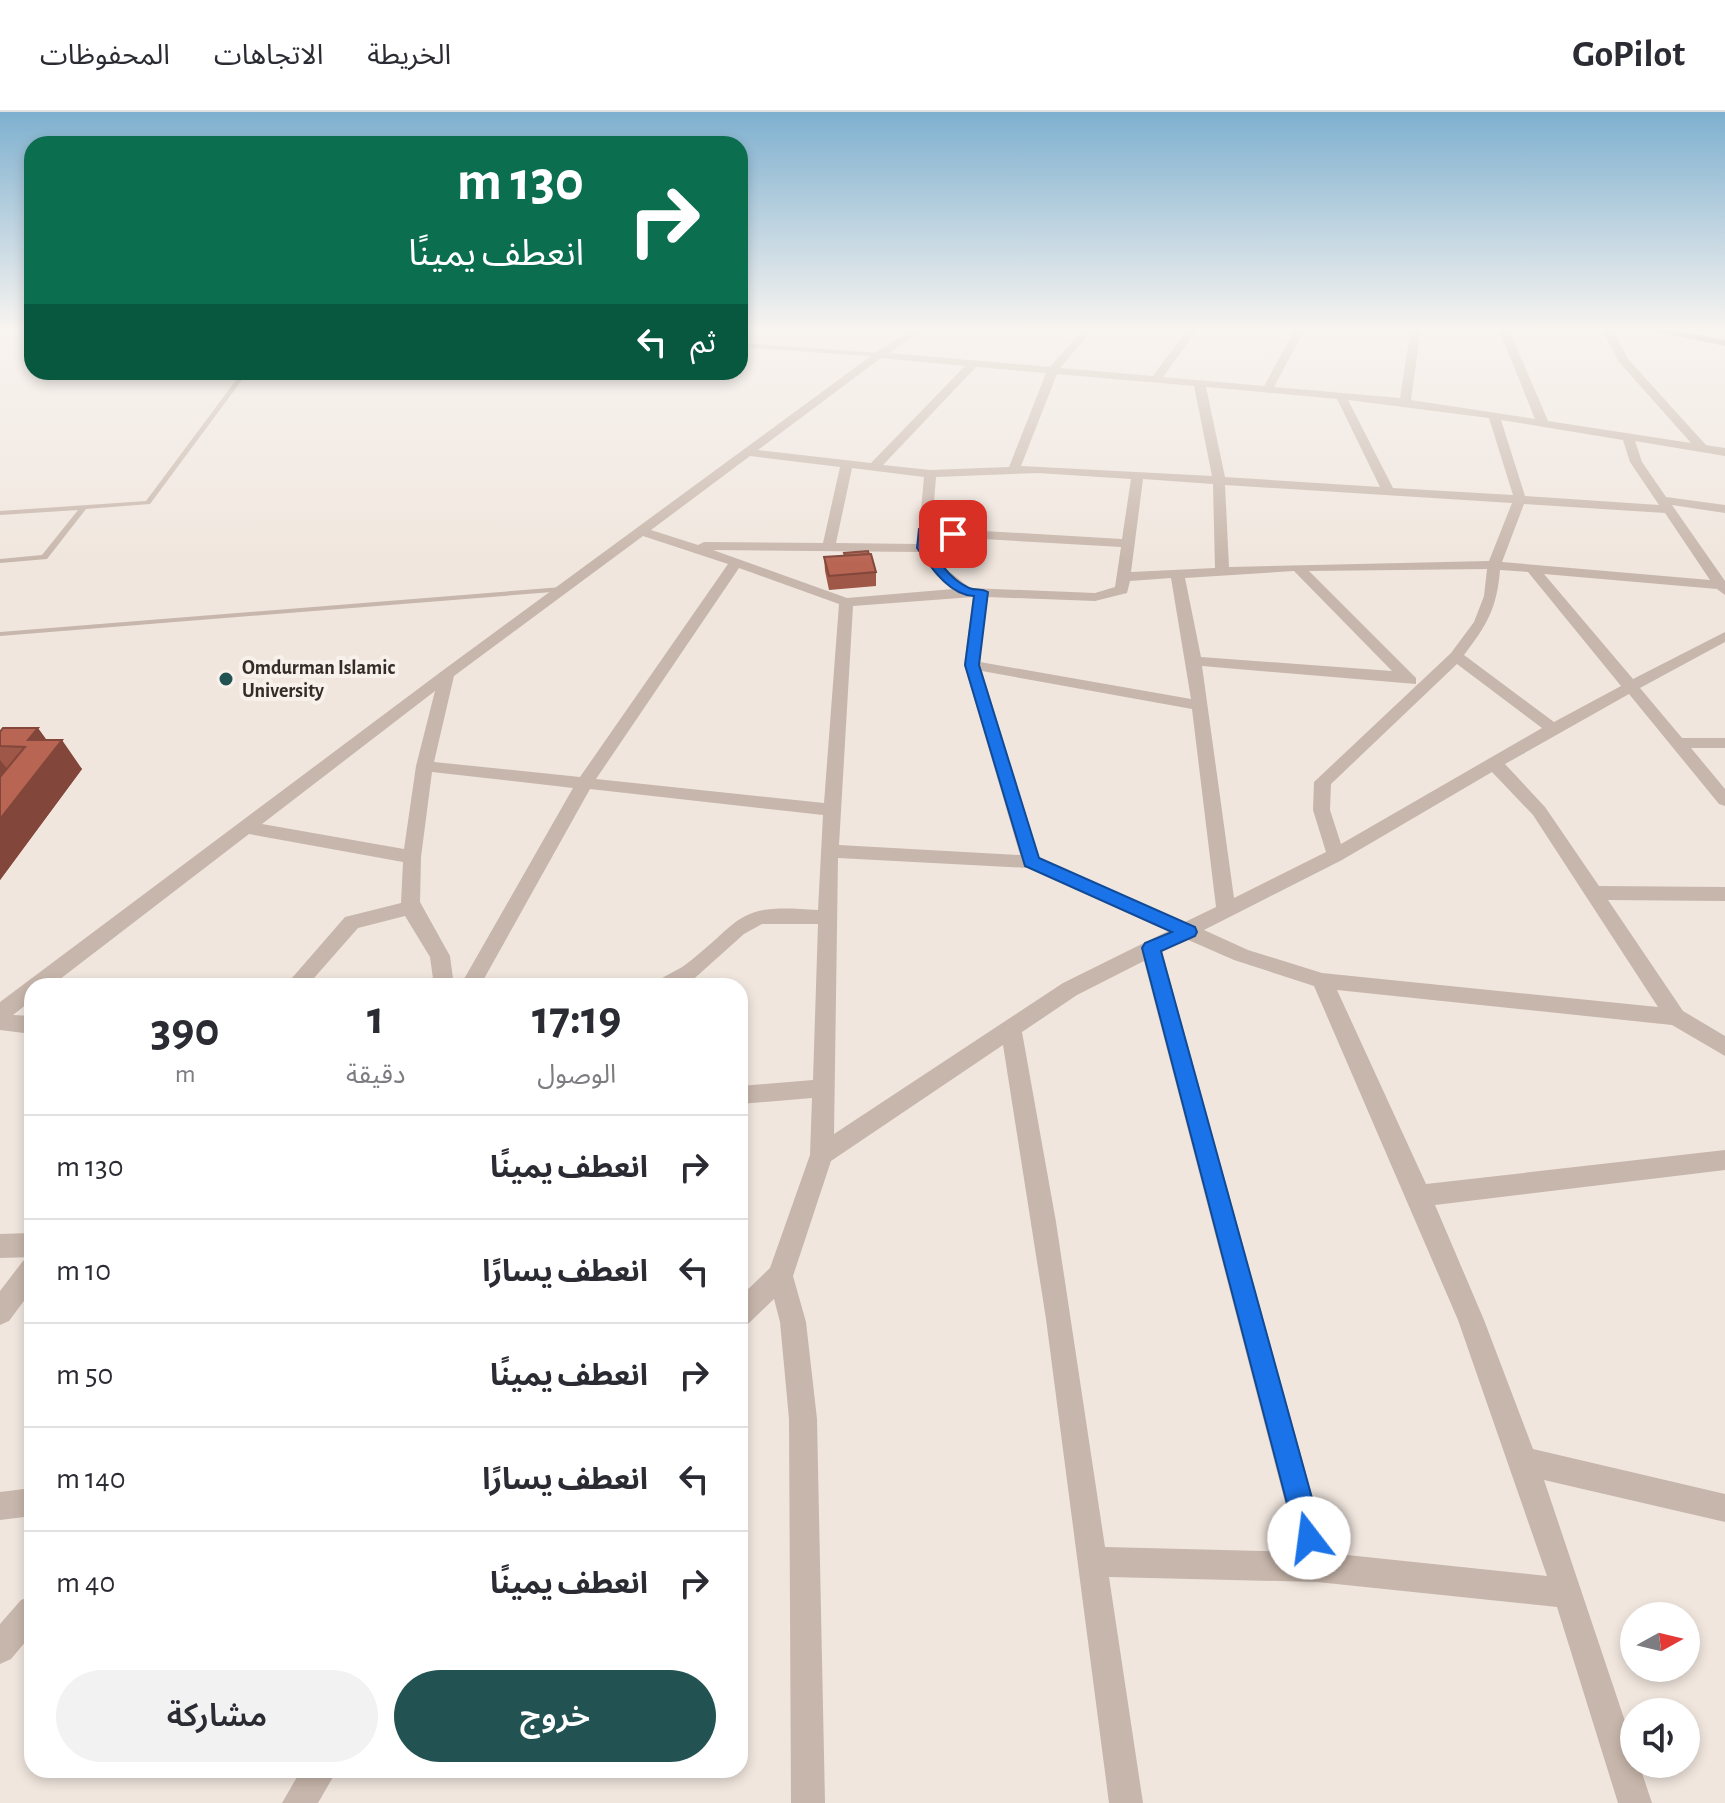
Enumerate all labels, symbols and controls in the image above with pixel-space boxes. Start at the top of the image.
text: GoPilot [1572,36,1685,74]
text: المحفوظات [40,42,170,70]
text: الاتجاهات [214,42,323,70]
text: الخريطة [367,42,451,70]
text: 130 m [457,154,584,210]
icon: right [612,168,716,272]
text: انعطف يمينًا [408,236,584,272]
icon: left [630,320,674,364]
text: ثم [690,328,716,358]
pin [919,500,987,568]
icon: arrive [931,512,975,556]
place label: Omdurman Islamic University [242,658,395,701]
marker: Omdurman Islamic University [217,670,235,688]
text: 1 [367,995,384,1043]
text: 17:19 [532,995,621,1043]
text: 390 [151,1007,220,1055]
text: m [175,1061,195,1087]
text: دقيقة [346,1062,405,1088]
text: الوصول [537,1062,616,1088]
icon: right [672,1145,716,1189]
text: 130 m [56,1152,123,1182]
text: انعطف يمينًا [490,1153,648,1183]
icon: left [672,1249,716,1293]
text: 10 m [56,1256,111,1286]
text: انعطف يسارًا [482,1257,648,1287]
icon: right [672,1353,716,1397]
text: 50 m [56,1360,113,1390]
text: انعطف يمينًا [490,1361,648,1391]
icon: left [672,1457,716,1501]
text: 140 m [56,1464,126,1494]
text: انعطف يسارًا [482,1465,648,1495]
position arrow [1267,1496,1351,1580]
icon: right [672,1561,716,1605]
text: 40 m [56,1568,115,1598]
text: انعطف يمينًا [490,1569,648,1599]
north arrow [1620,1602,1700,1682]
map controls [1620,1602,1700,1778]
button: مشاركة [56,1670,378,1762]
button: خروج [394,1670,716,1762]
button: sound [1620,1698,1700,1778]

